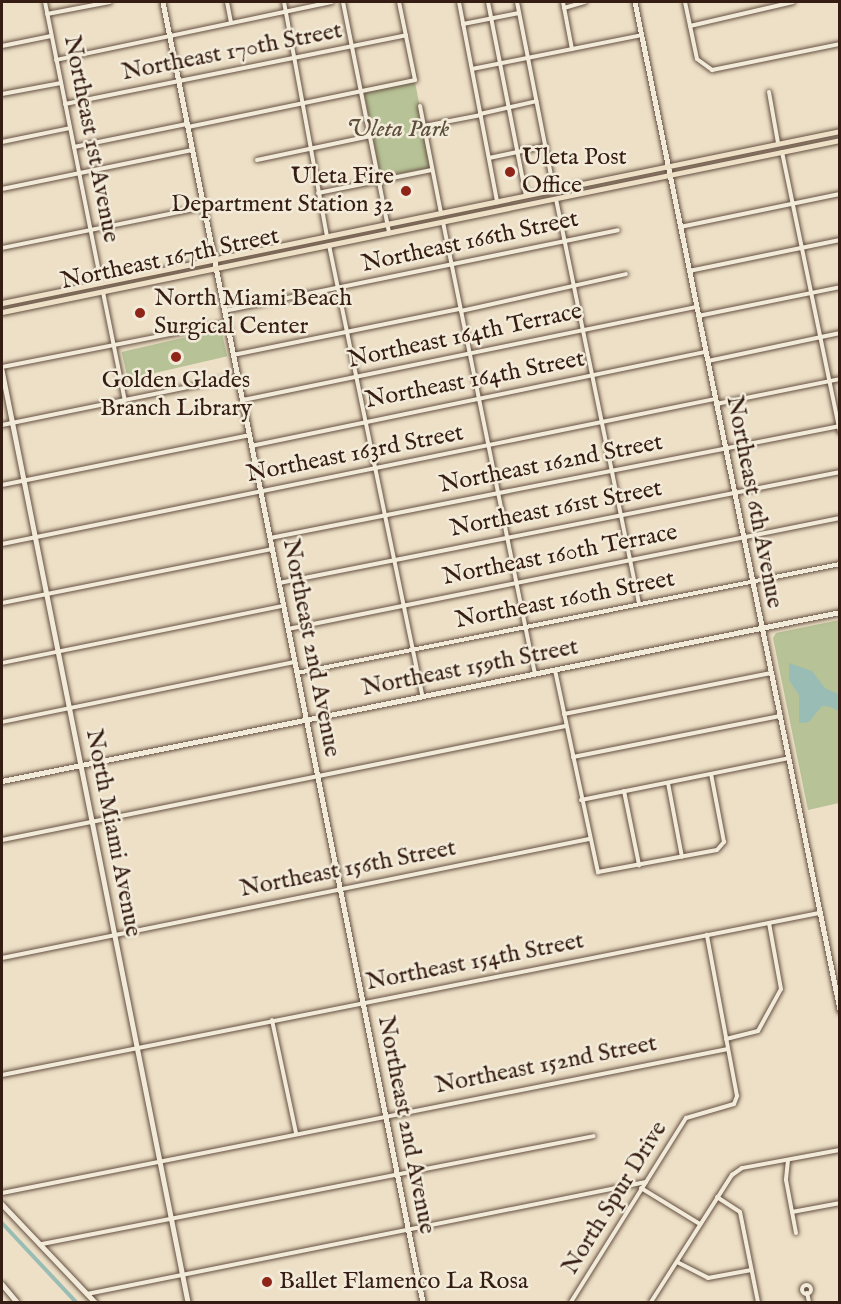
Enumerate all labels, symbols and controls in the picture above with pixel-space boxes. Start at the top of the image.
street label: Northeast 170th Street [119,17,345,87]
street label: Northeast 1st Avenue [57,33,125,245]
park label: Uleta Park [347,116,449,144]
place label: Uleta Post Office [522,144,627,200]
place label: Uleta Fire Department Station 32 [171,163,394,219]
marker: Uleta Post Office [503,165,517,179]
marker: Uleta Fire Department Station 32 [399,184,413,198]
street label: Northeast 166th Street [359,205,581,279]
street label: Northeast 167th Street [58,222,282,296]
place label: North Miami Beach Surgical Center [154,285,352,341]
street label: Northeast 164th Terrace [345,297,585,375]
marker: North Miami Beach Surgical Center [131,304,149,322]
street label: Northeast 164th Street [363,345,587,415]
marker: Golden Glades Branch Library [169,350,183,364]
place label: Golden Glades Branch Library [100,367,252,423]
street label: Northeast 6th Avenue [719,393,789,611]
street label: Northeast 163rd Street [244,419,466,489]
street label: Northeast 162nd Street [437,428,665,500]
street label: Northeast 161st Street [448,474,664,544]
street label: Northeast 160th Terrace [440,518,680,592]
street label: Northeast 2nd Avenue [276,537,346,759]
street label: Northeast 160th Street [453,565,677,635]
street label: Northeast 159th Street [359,633,581,703]
street label: North Miami Avenue [79,727,147,939]
street label: Northeast 156th Street [237,834,459,904]
street label: Northeast 154th Street [364,927,586,997]
street label: Northeast 2nd Avenue [371,1014,441,1236]
street label: Northeast 152nd Street [433,1029,659,1101]
street label: North Spur Drive [556,1116,674,1280]
place label: Ballet Flamenco La Rosa [279,1268,528,1296]
marker: Ballet Flamenco La Rosa [260,1275,274,1289]

